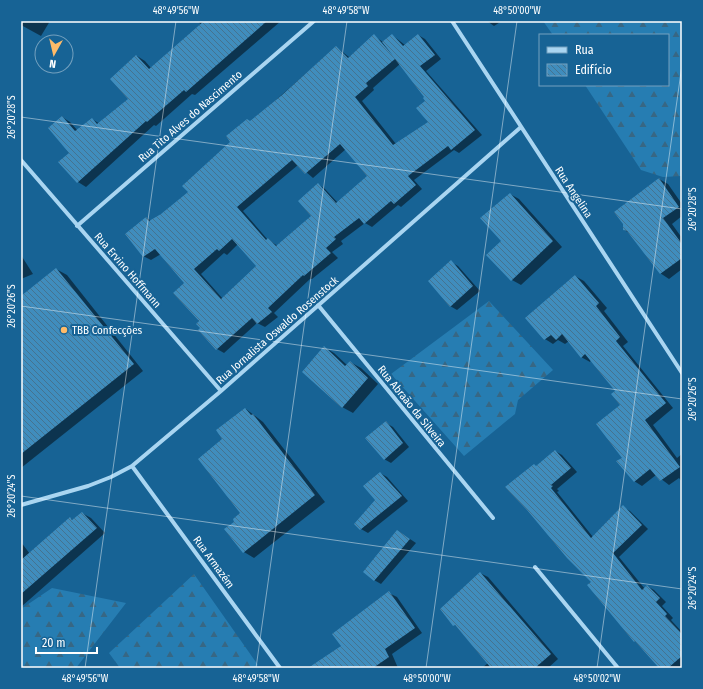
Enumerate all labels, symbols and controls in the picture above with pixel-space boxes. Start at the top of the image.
text: 48°49'56"W [153,5,200,17]
text: 48°49'58"W [323,5,370,17]
text: 48°50'00"W [493,5,541,17]
north arrow [34,34,74,74]
legend [539,34,669,86]
text: Rua [575,43,594,57]
text: N [49,57,57,70]
text: Edifício [575,63,612,77]
street label: Rua Tito Alves do Nascimento [136,68,245,165]
text: 26°20'28"S [6,95,18,139]
street label: Rua Angelina [552,164,595,220]
text: 26°20'28"S [687,187,699,231]
street label: Rua Ervino Hoffmann [92,230,164,310]
street label: Rua Jornalista Oswaldo Rosenstock [214,273,342,387]
text: 26°20'26"S [6,284,18,328]
place label: TBB Confecções [72,324,143,337]
marker: TBB Confecções [59,325,69,335]
street label: Rua Abraão da Silveira [375,363,448,450]
text: 26°20'26"S [687,377,699,421]
text: 26°20'24"S [6,475,18,517]
street label: Rua Armazém [190,534,237,591]
text: 26°20'24"S [687,567,699,609]
scale bar [36,629,97,655]
text: 20 m [42,636,66,650]
text: 48°49'56"W [62,673,109,685]
text: 48°49'58"W [233,673,280,685]
text: 48°50'00"W [403,673,451,685]
text: 48°50'02"W [574,673,621,685]

